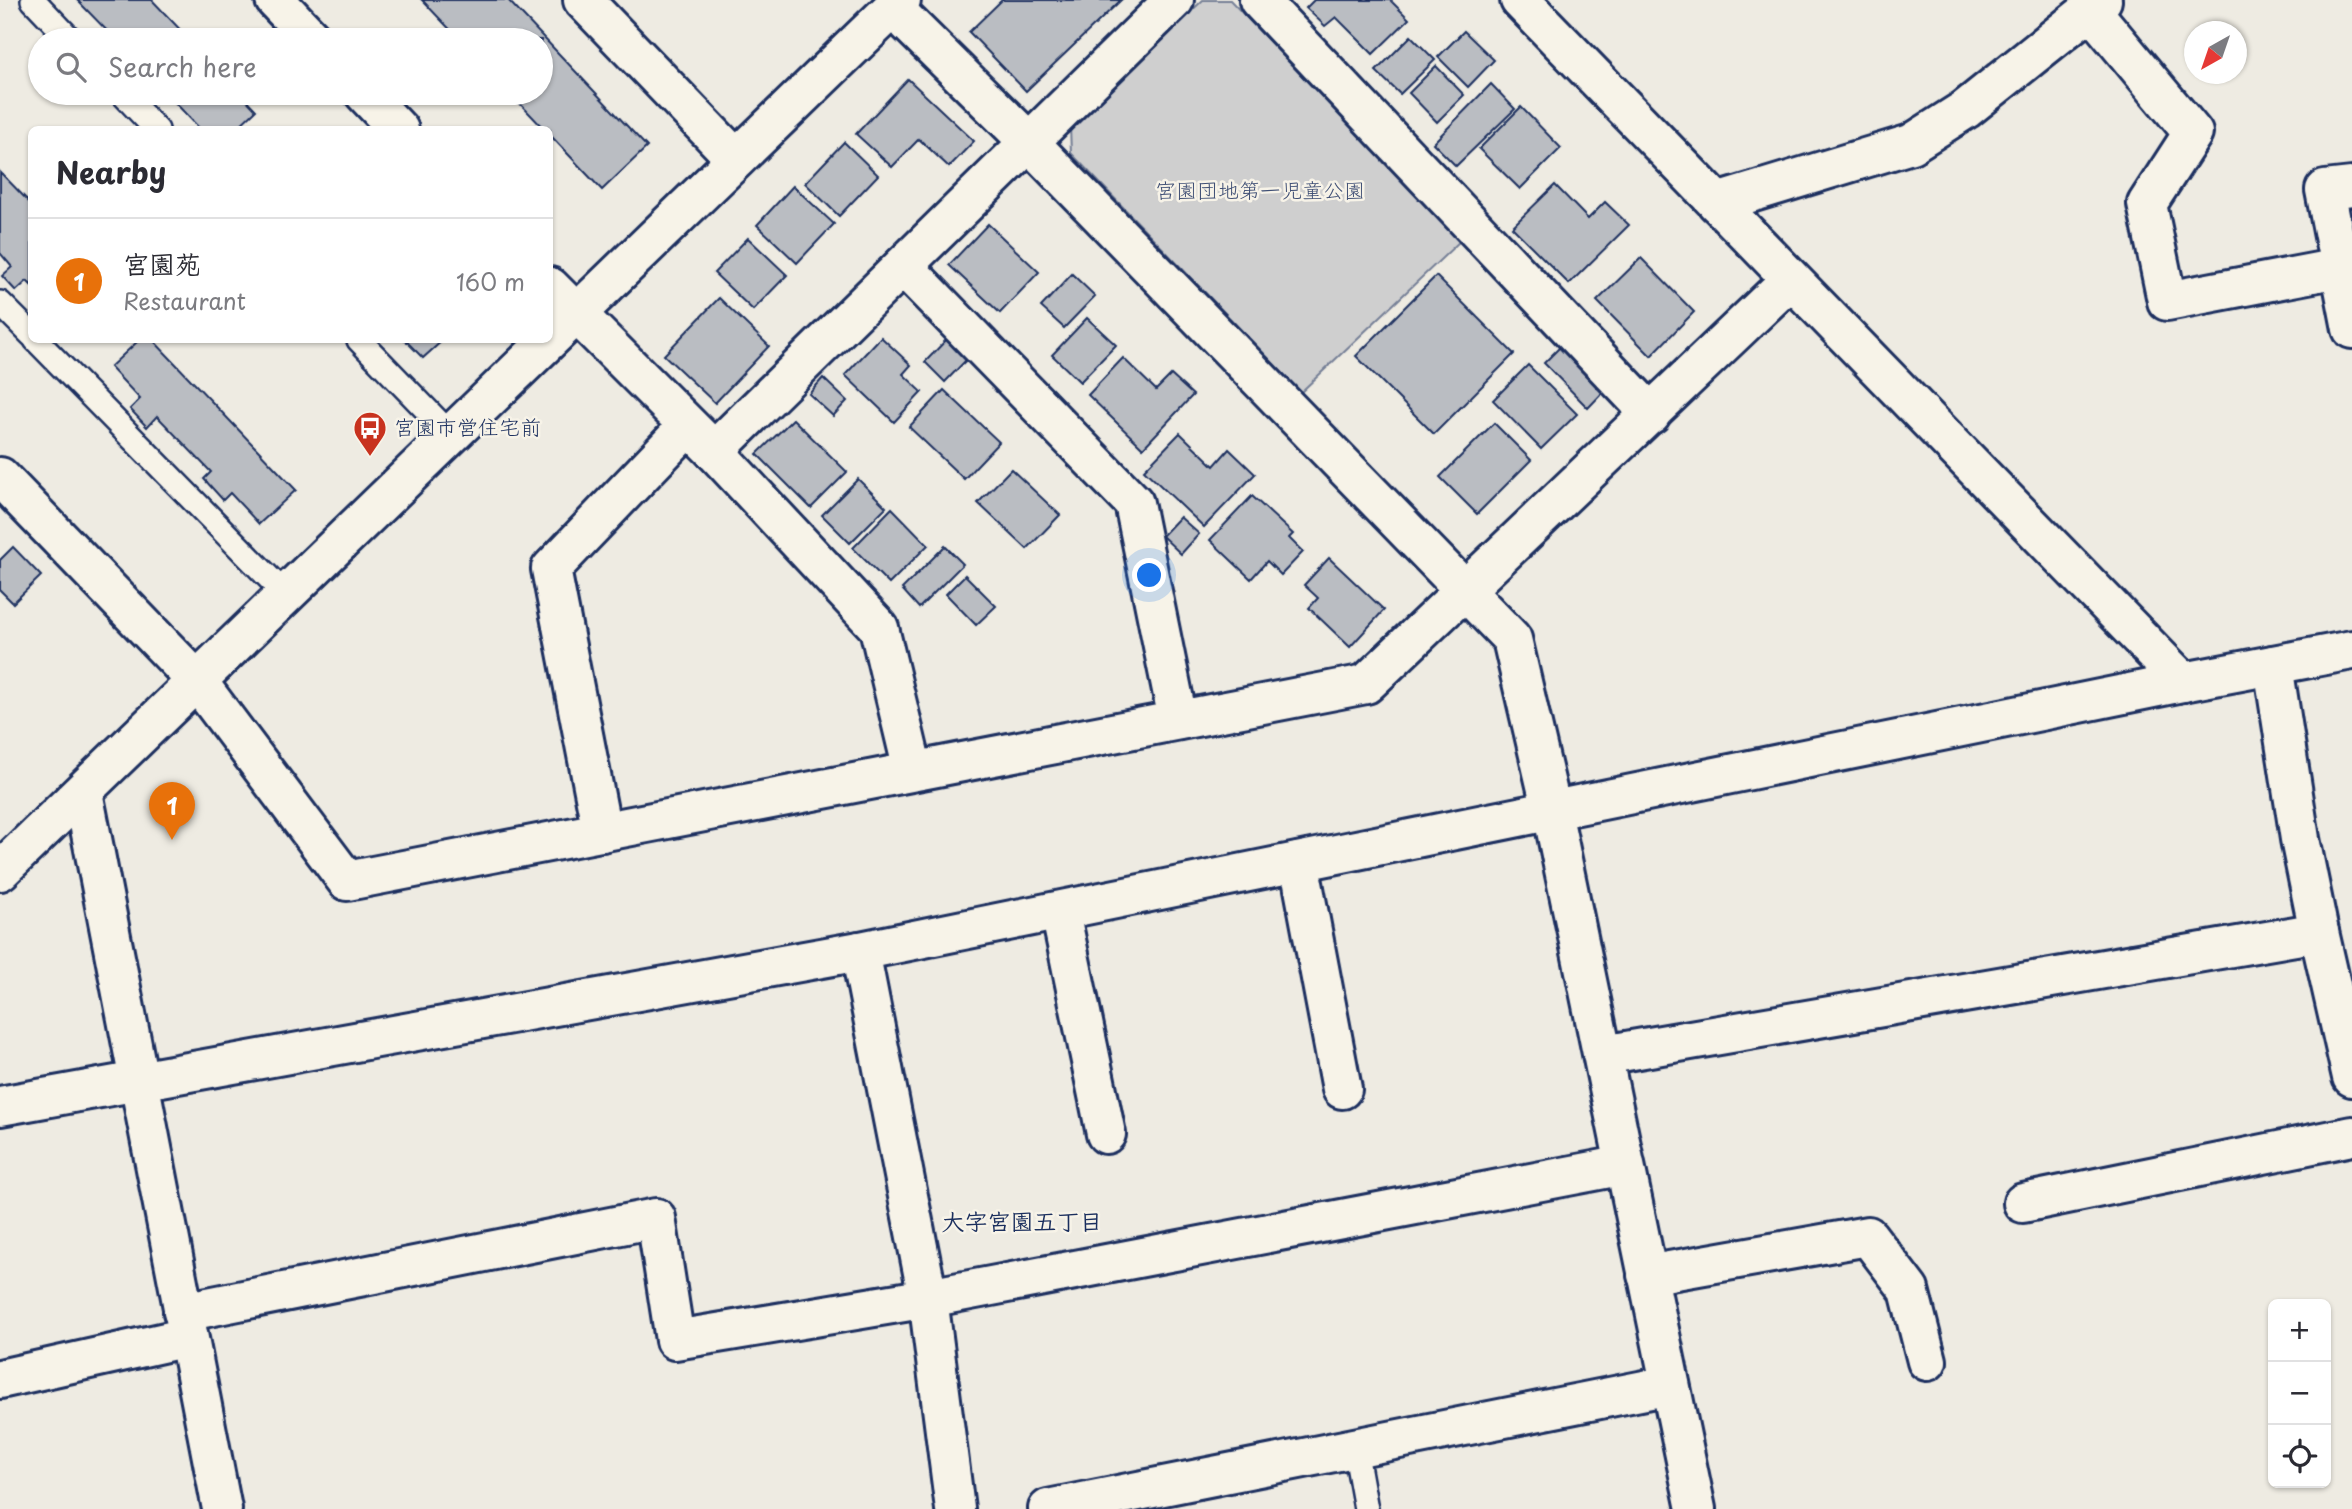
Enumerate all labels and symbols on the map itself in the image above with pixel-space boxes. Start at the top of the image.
north arrow [2184,21,2247,84]
park label: 宮園団地第一児童公園 [1155,173,1365,205]
bus stop icon: 宮園市営住宅前 [351,409,389,458]
place label: 宮園市営住宅前 [394,410,541,442]
your location [1132,558,1166,592]
pin: 1 [149,782,195,840]
district label: 大字宮園五丁目 [942,1203,1103,1238]

